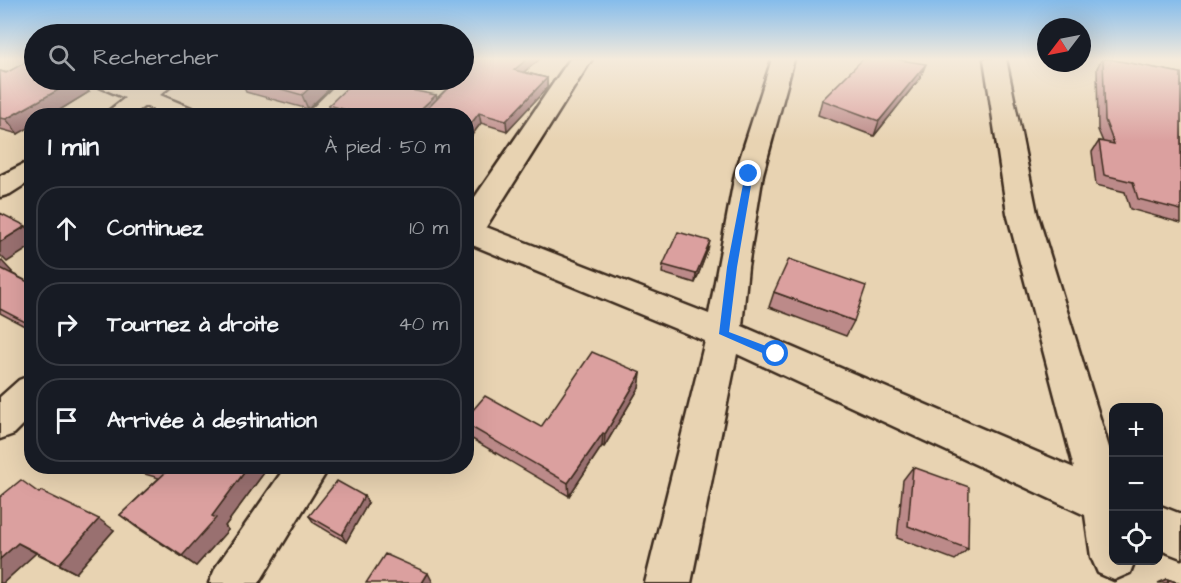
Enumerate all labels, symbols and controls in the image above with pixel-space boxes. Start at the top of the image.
north arrow [1037,18,1091,72]
search box [24,24,474,90]
icon: search [45,41,78,74]
text: Rechercher [93,42,218,73]
text: 1 min [48,129,99,165]
text: À pied · 50 m [325,133,450,161]
route end [735,160,761,186]
icon: ahead [50,212,83,245]
text: Continuez [107,213,203,244]
text: 10 m [409,214,448,242]
icon: right [50,308,83,341]
text: Tournez à droite [107,309,279,340]
text: 40 m [398,310,448,338]
route start [762,340,788,366]
map controls [1109,403,1163,565]
button: + [1109,403,1163,457]
icon: arrive [50,404,83,437]
text: Arrivée à destination [107,405,317,436]
button: − [1109,457,1163,511]
button: locate [1109,511,1163,565]

